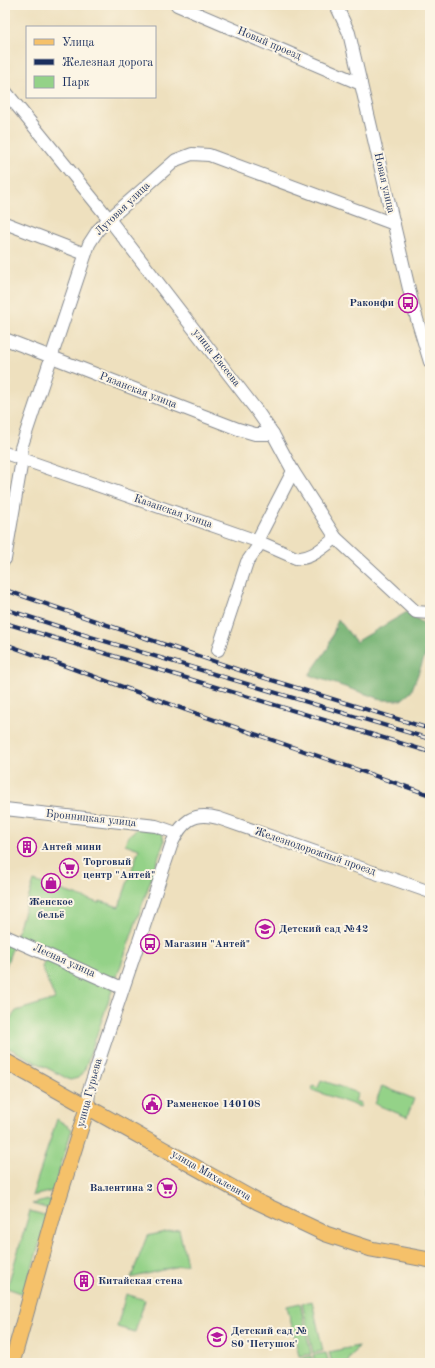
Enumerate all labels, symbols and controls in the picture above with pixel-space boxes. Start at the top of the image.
legend [26,26,156,98]
street label: Новый проезд [236,26,303,63]
text: Улица [62,37,95,49]
text: Железная дорога [62,57,153,69]
text: Парк [62,77,90,89]
street label: Новая улица [372,152,396,215]
street label: Луговая улица [93,180,153,238]
bus stop icon: Раконфи [397,292,419,314]
place label: Раконфи [349,298,394,309]
street label: улица Евсеева [190,327,242,389]
street label: Рязанская улица [98,371,179,411]
street label: Казанская улица [132,493,214,531]
street label: Бронницкая улица [45,809,137,829]
street label: Железнодорожный проезд [253,826,378,878]
building icon: Антей мини [16,836,38,858]
place label: Антей мини [41,842,101,853]
supermarket icon: Торговый центр "Антей" [58,857,80,879]
place label: Торговый центр "Антей" [83,857,155,881]
shop icon: Женское бельё [40,872,62,894]
place label: Женское бельё [29,897,73,921]
school or university icon: Детский сад №42 [254,918,276,940]
place label: Детский сад №42 [279,924,368,935]
bus stop icon: Магазин "Антей" [139,933,161,955]
place label: Магазин "Антей" [164,939,250,950]
street label: Лесная улица [31,942,97,980]
street label: улица Гурьева [76,1057,105,1129]
public building icon: Раменское 140108 [141,1093,163,1115]
place label: Раменское 140108 [166,1099,260,1110]
street label: улица Михалевича [169,1149,253,1204]
supermarket icon: Валентина 2 [156,1177,178,1199]
place label: Валентина 2 [90,1183,153,1194]
building icon: Китайская стена [73,1270,95,1292]
place label: Китайская стена [98,1276,183,1287]
school or university icon: Детский сад № 80 'Петушок' [206,1326,228,1348]
place label: Детский сад № 80 'Петушок' [231,1326,308,1350]

